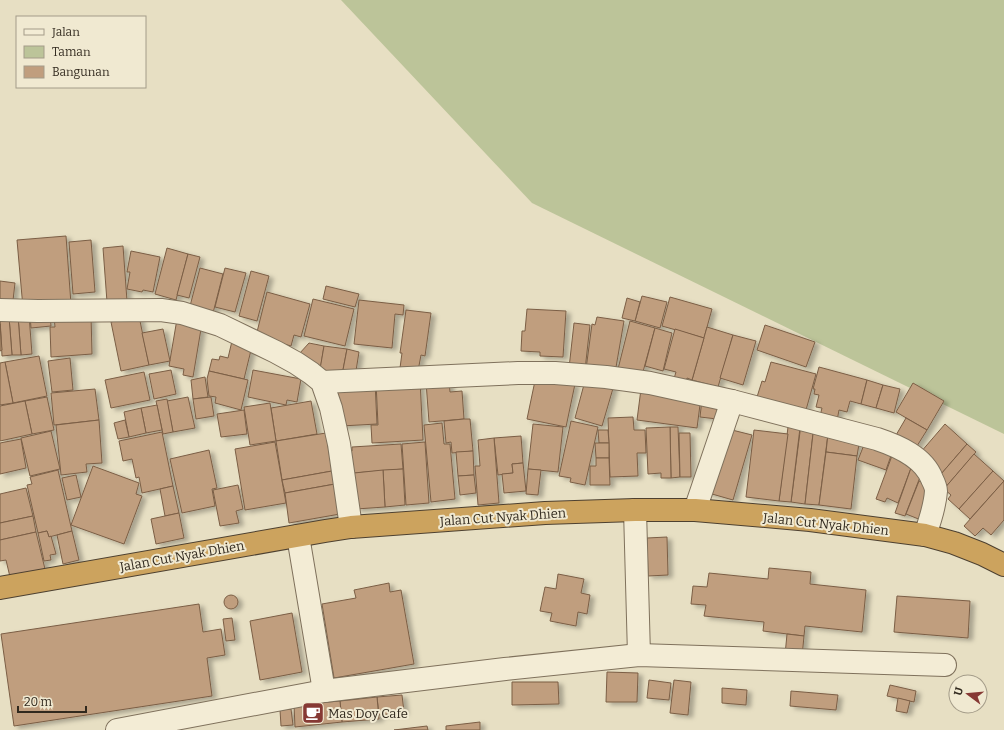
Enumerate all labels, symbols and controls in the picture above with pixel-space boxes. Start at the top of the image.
legend [16,16,146,88]
text: Jalan [51,25,80,39]
text: Taman [52,45,91,59]
text: Bangunan [52,65,110,79]
street label: Jalan Cut Nyak Dhien [439,505,567,529]
street label: Jalan Cut Nyak Dhien [761,510,890,538]
street label: Jalan Cut Nyak Dhien [118,538,246,575]
north arrow [948,674,988,714]
text: U [951,686,966,697]
scale bar [18,688,86,714]
text: 20 m [24,695,53,709]
cafe icon: Mas Doy Cafe [300,700,326,726]
place label: Mas Doy Cafe [328,706,408,721]

